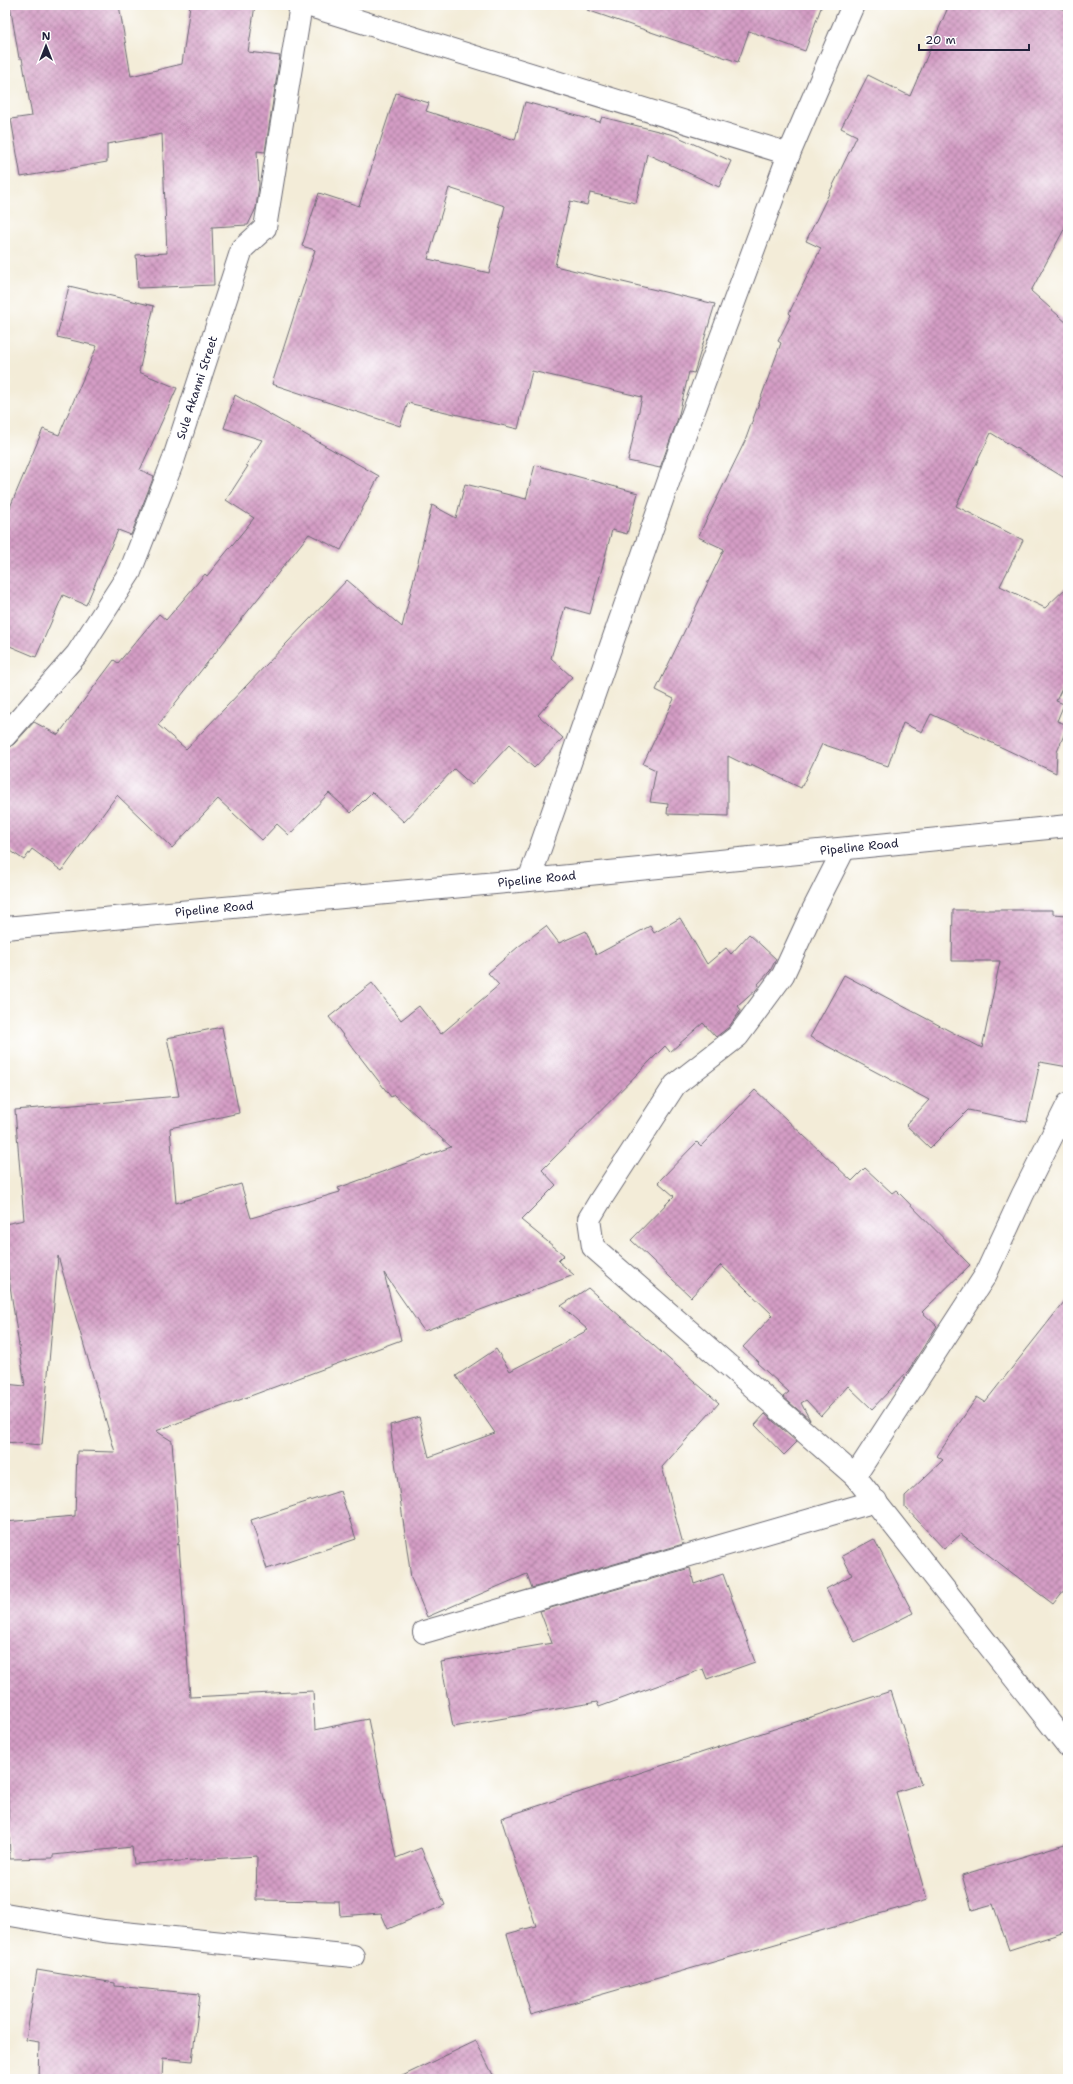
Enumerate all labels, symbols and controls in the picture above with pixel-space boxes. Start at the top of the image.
north arrow [26,26,66,66]
scale bar [919,26,1029,52]
text: N [42,29,51,44]
text: 20 m [925,32,956,48]
street label: Sule Akanni Street [173,334,221,441]
street label: Pipeline Road [819,835,900,859]
street label: Pipeline Road [497,867,577,891]
street label: Pipeline Road [174,897,254,920]

